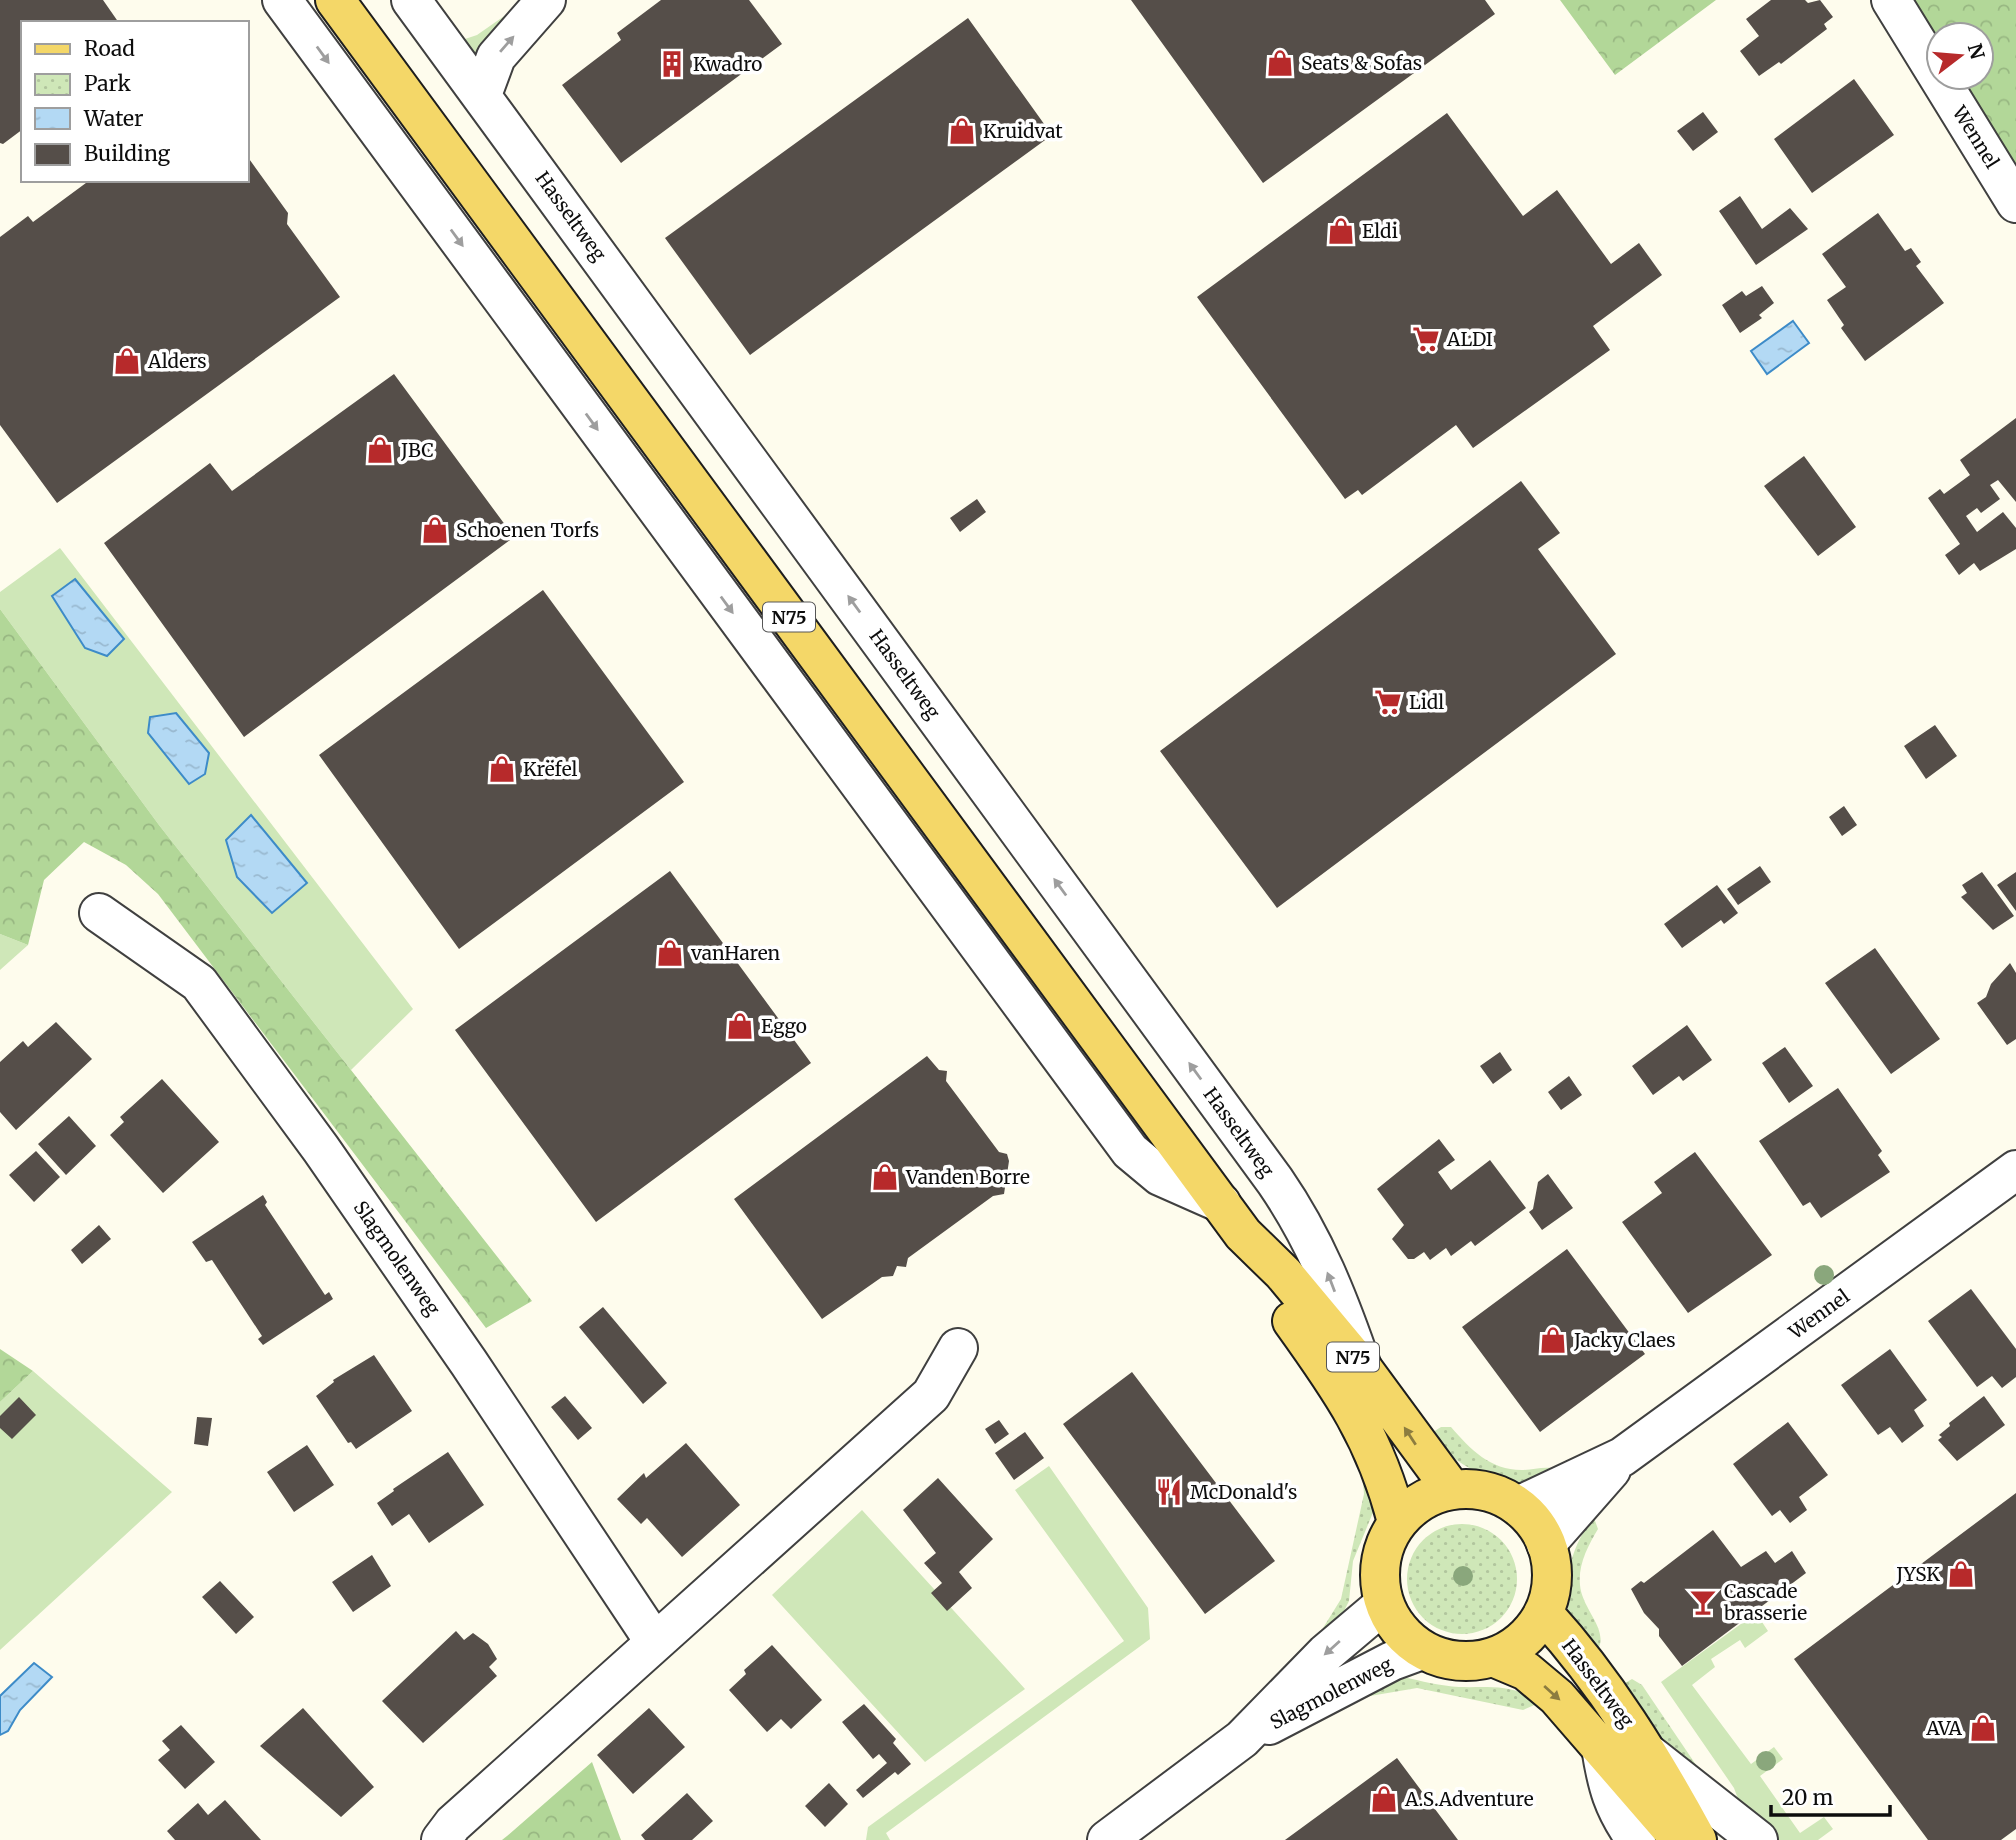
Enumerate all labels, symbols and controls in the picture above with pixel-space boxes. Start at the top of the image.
legend [21,21,248,182]
north arrow [1925,21,1995,91]
text: Road [84,35,135,62]
one-way arrow [499,35,515,53]
text: N [1963,41,1990,62]
one-way arrow [315,46,329,64]
shop icon: Seats & Sofas [1265,48,1295,78]
building icon: Kwadro [657,49,687,79]
place label: Seats & Sofas [1301,51,1422,75]
place label: Kwadro [693,52,762,76]
text: Park [84,70,131,97]
street label: Wennel [1947,101,2005,173]
text: Water [83,105,143,132]
shop icon: Kruidvat [947,116,977,146]
place label: Kruidvat [983,119,1063,143]
text: Building [84,140,171,167]
street label: Hasseltweg [531,167,612,266]
shop icon: Eldi [1326,216,1356,246]
place label: Eldi [1362,219,1398,243]
one-way arrow [450,229,464,247]
supermarket icon: ALDI [1411,324,1441,354]
place label: ALDI [1446,327,1493,351]
shop icon: Alders [112,346,142,376]
place label: Alders [147,349,207,373]
one-way arrow [585,412,599,431]
shop icon: JBC [365,435,395,465]
place label: JBC [400,438,434,462]
shop icon: Schoenen Torfs [420,515,450,545]
place label: Schoenen Torfs [456,518,599,542]
one-way arrow [847,595,861,613]
one-way arrow [720,596,734,614]
road number: N75 [763,602,815,632]
street label: Hasseltweg [865,625,946,724]
supermarket icon: Lidl [1373,687,1403,717]
place label: Lidl [1409,690,1444,714]
shop icon: Krëfel [487,754,517,784]
place label: Krëfel [523,757,578,781]
one-way arrow [1054,878,1068,896]
shop icon: vanHaren [655,938,685,968]
place label: vanHaren [690,941,781,965]
shop icon: Eggo [725,1011,755,1041]
place label: Eggo [761,1014,807,1038]
one-way arrow [1188,1062,1202,1080]
street label: Hasseltweg [1199,1083,1280,1182]
shop icon: Vanden Borre [870,1162,900,1192]
place label: Vanden Borre [905,1165,1030,1189]
street label: Slagmolenweg [349,1196,446,1320]
one-way arrow [1325,1271,1336,1292]
street label: Wennel [1783,1284,1854,1345]
shop icon: Jacky Claes [1538,1325,1568,1355]
place label: Jacky Claes [1573,1328,1676,1352]
road number: N75 [1327,1342,1379,1372]
one-way arrow [1404,1426,1417,1445]
restaurant icon: McDonald's [1154,1477,1184,1507]
place label: McDonald's [1190,1480,1297,1504]
shop icon: JYSK [1946,1559,1976,1589]
place label: JYSK [1895,1562,1940,1586]
place label: Cascade brasserie [1723,1579,1807,1625]
bar icon: Cascade brasserie [1688,1587,1718,1617]
street label: Hasseltweg [1557,1634,1639,1732]
one-way arrow [1324,1640,1341,1656]
street label: Slagmolenweg [1266,1652,1397,1734]
one-way arrow [1543,1685,1561,1701]
shop icon: AVA [1968,1713,1998,1743]
place label: AVA [1925,1716,1963,1740]
scale bar [1771,1773,1890,1817]
shop icon: A.S.Adventure [1369,1784,1399,1814]
text: 20 m [1782,1784,1834,1811]
place label: A.S.Adventure [1404,1787,1534,1811]

